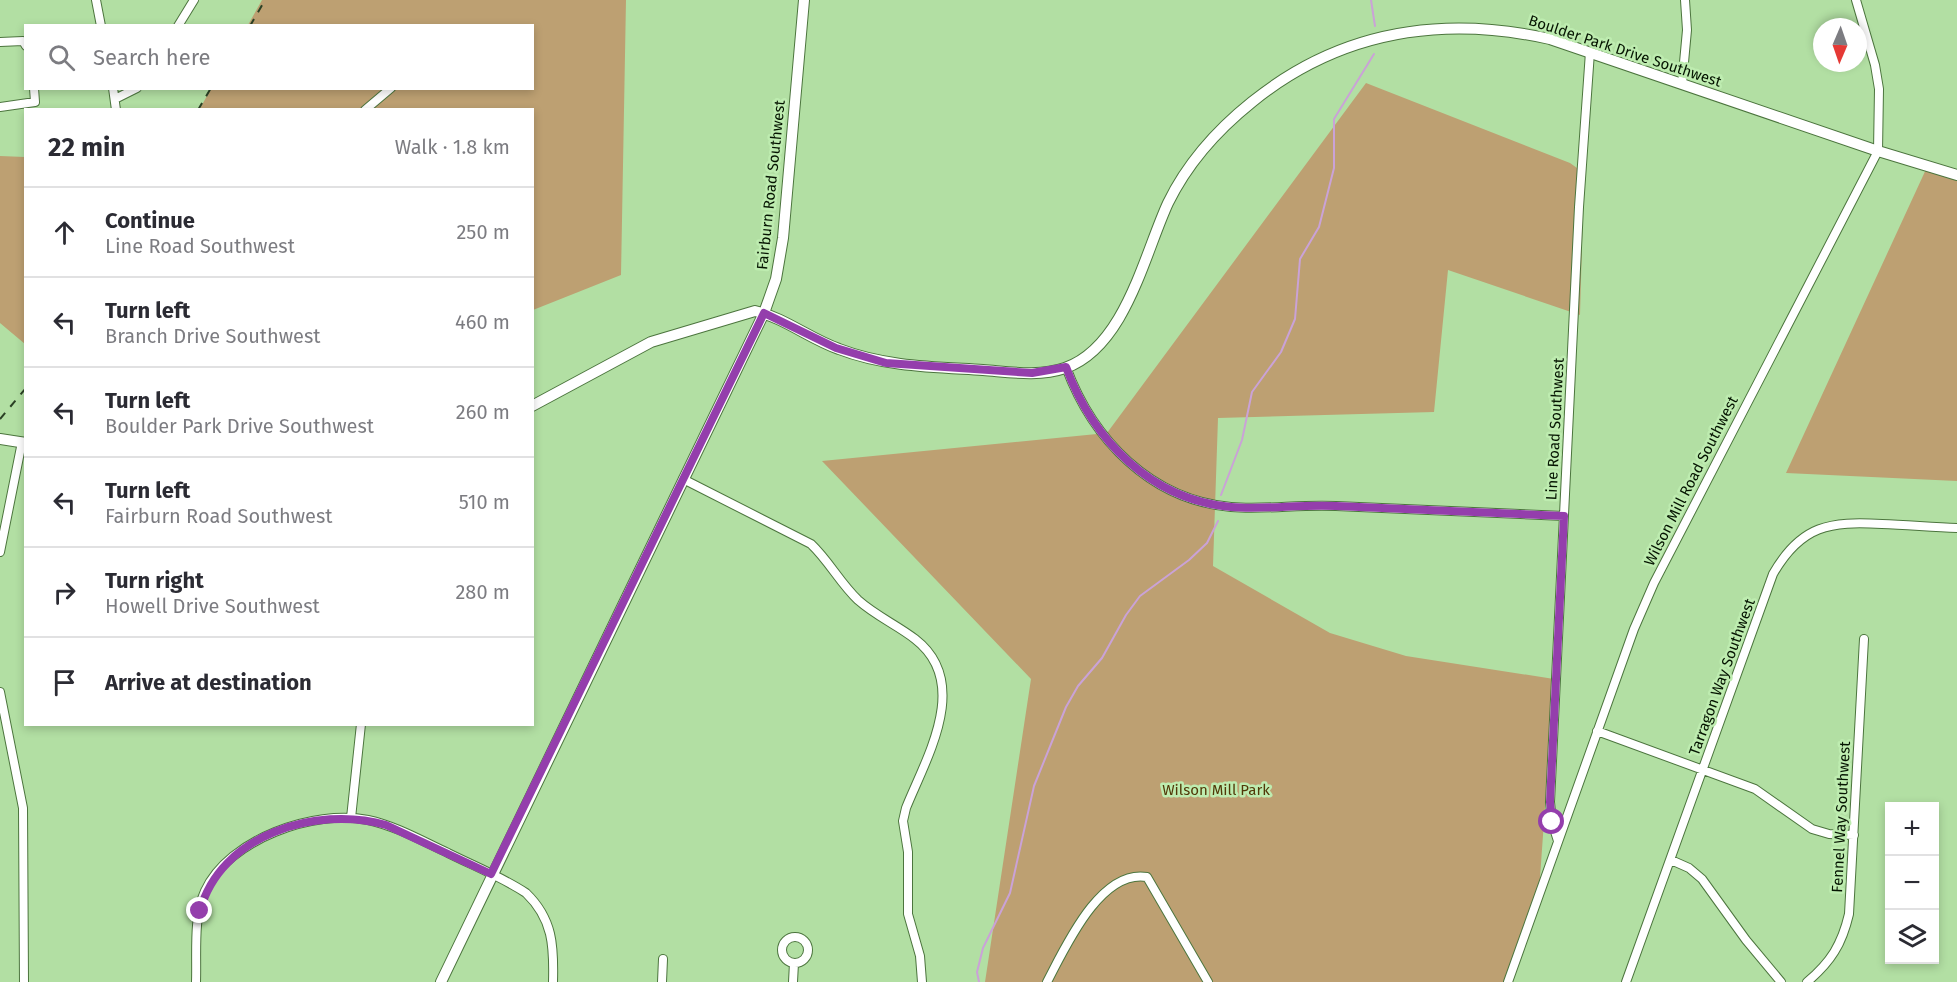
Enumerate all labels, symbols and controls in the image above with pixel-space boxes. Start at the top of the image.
street label: Boulder Park Drive Southwest [1526,11,1724,91]
north arrow [1813,18,1867,72]
search box [24,24,534,90]
icon: search [45,41,78,74]
text: Search here [93,44,211,71]
street label: Fairburn Road Southwest [753,99,789,271]
text: 22 min [48,132,125,163]
text: Walk · 1.8 km [395,135,510,159]
text: Continue [105,207,195,234]
icon: ahead [48,216,81,249]
text: 250 m [456,220,510,244]
text: Line Road Southwest [105,234,295,258]
text: Turn left [105,297,190,324]
icon: left [48,306,81,339]
text: 460 m [455,310,510,334]
text: Branch Drive Southwest [105,324,321,348]
street label: Line Road Southwest [1542,357,1568,501]
text: Turn left [105,387,190,414]
street label: Wilson Mill Road Southwest [1640,393,1742,569]
icon: left [48,396,81,429]
text: 260 m [456,400,510,424]
text: Boulder Park Drive Southwest [105,414,374,438]
text: Turn left [105,477,190,504]
icon: left [48,486,81,519]
text: 510 m [459,490,510,514]
text: Fairburn Road Southwest [105,504,333,528]
text: Turn right [105,567,204,594]
icon: right [48,576,81,609]
text: 280 m [455,580,510,604]
text: Howell Drive Southwest [105,594,320,618]
street label: Tarragon Way Southwest [1685,595,1759,758]
icon: arrive [48,666,81,699]
text: Arrive at destination [105,669,312,696]
street label: Fennel Way Southwest [1828,740,1854,893]
park label: Wilson Mill Park [1162,781,1270,799]
map controls [1885,802,1939,964]
button: + [1885,802,1939,856]
route start [1538,808,1564,834]
button: − [1885,856,1939,910]
route end [186,897,212,923]
button: layers [1885,910,1939,964]

